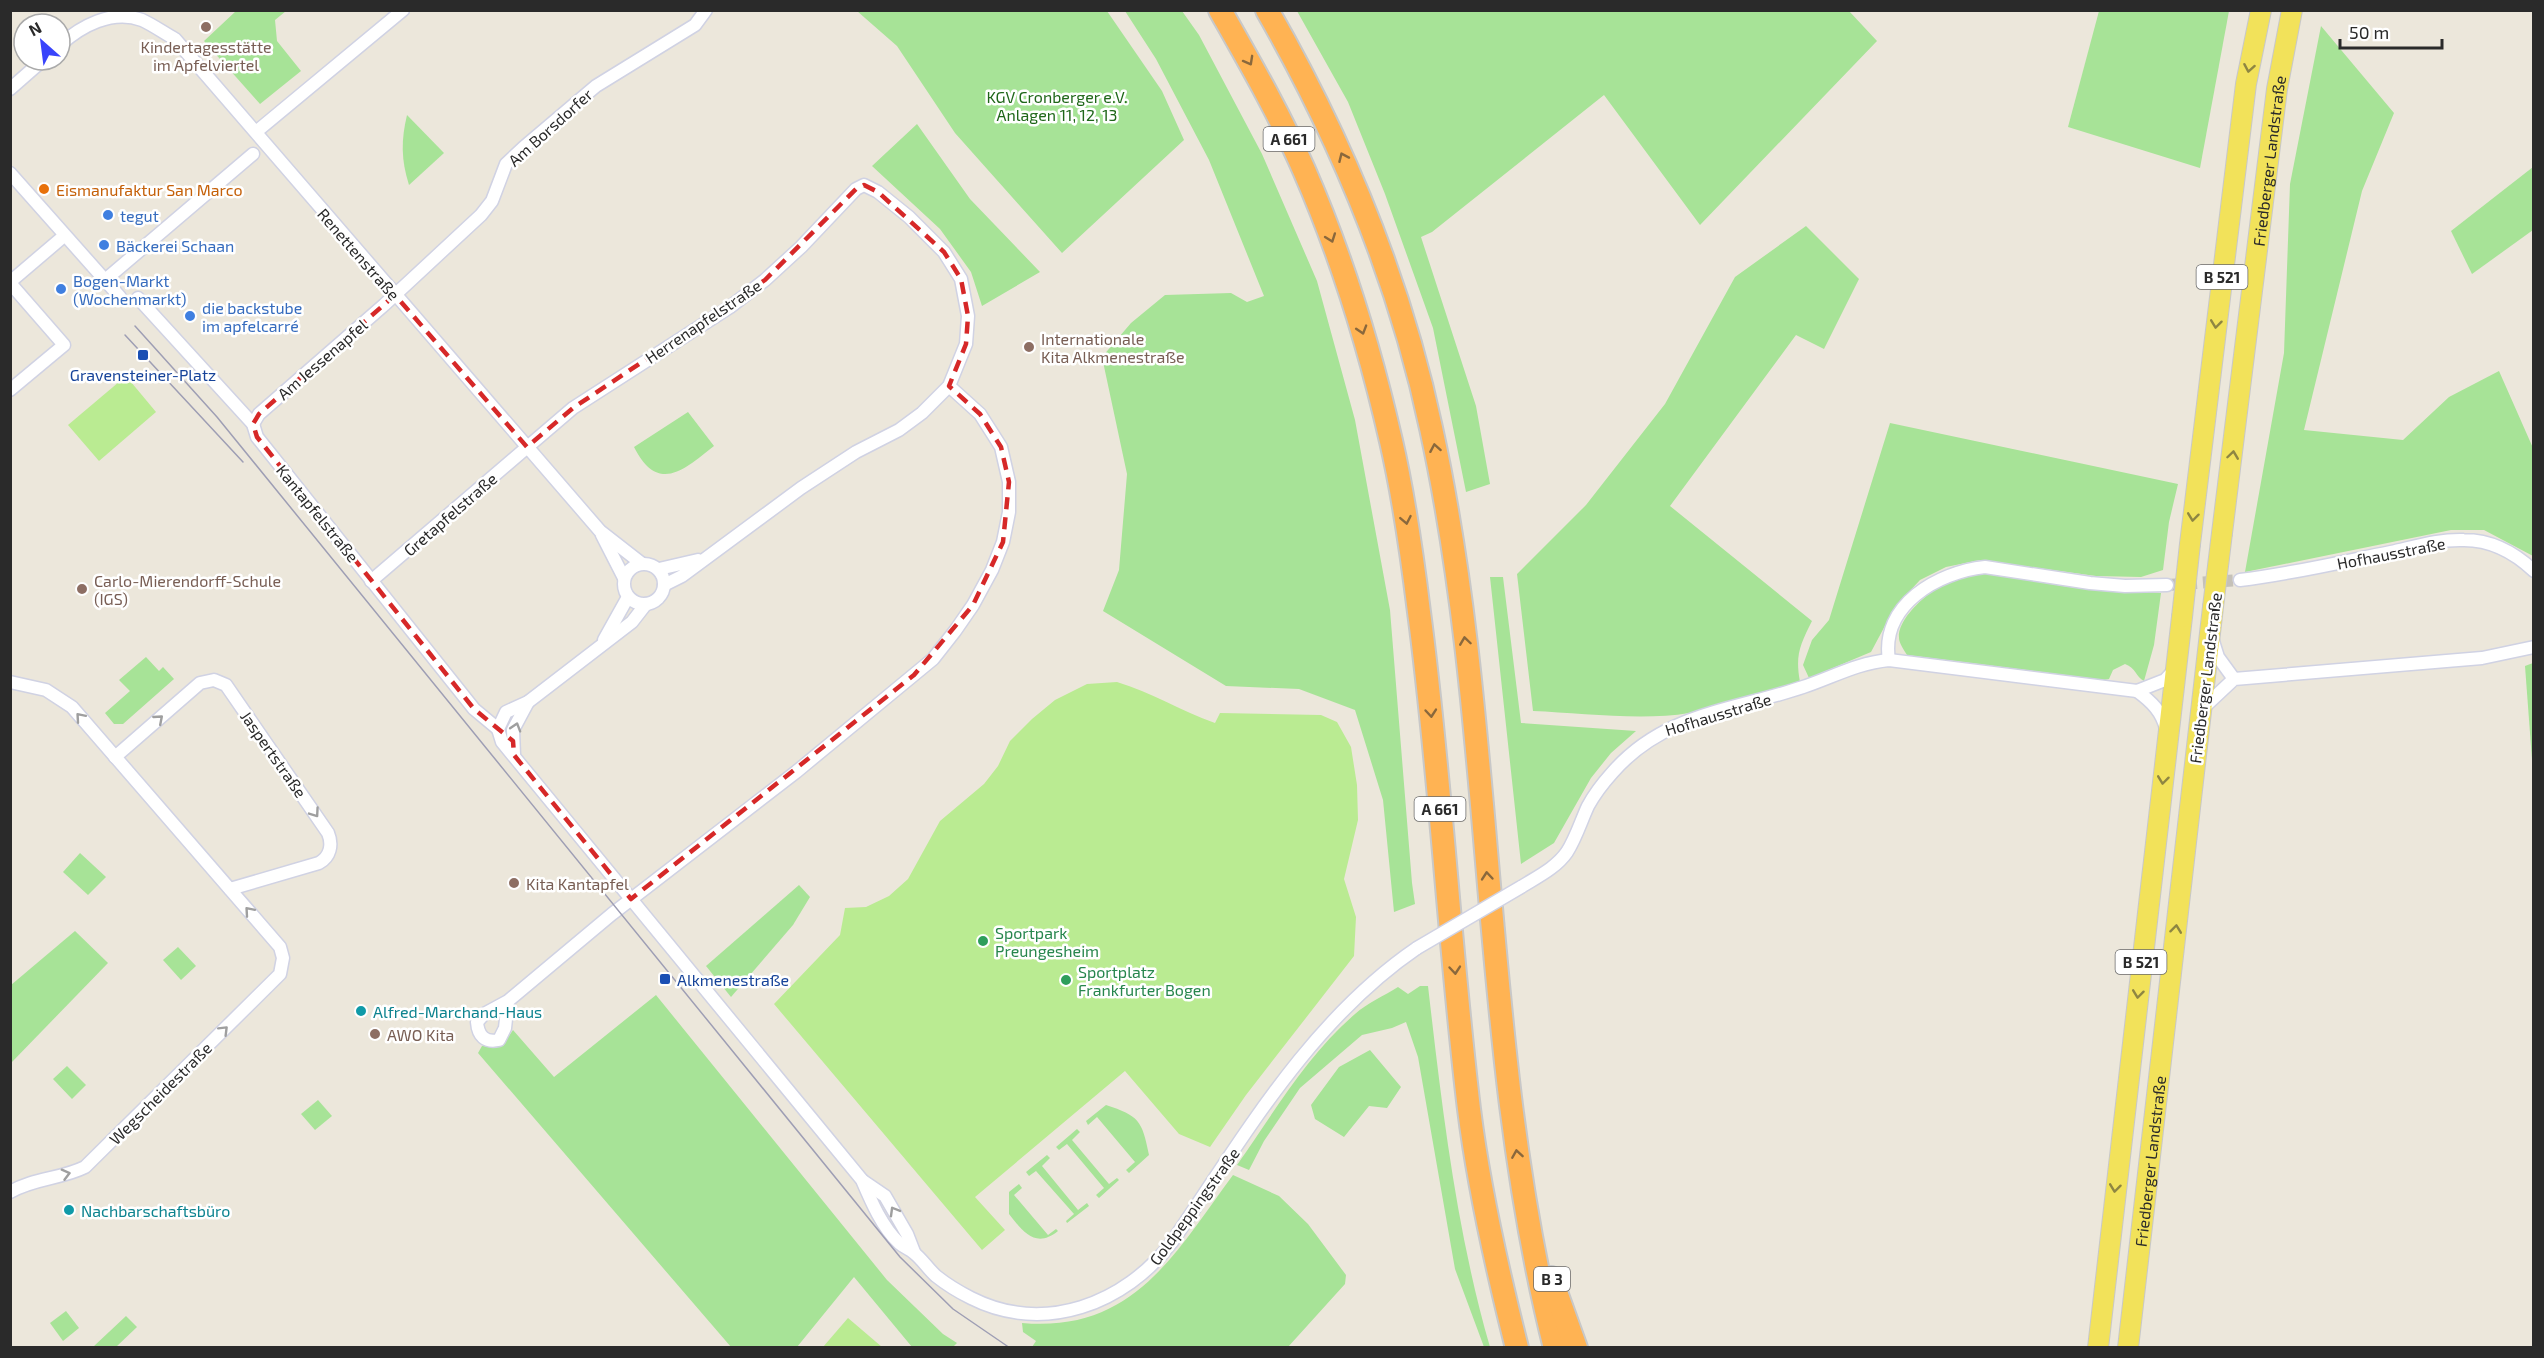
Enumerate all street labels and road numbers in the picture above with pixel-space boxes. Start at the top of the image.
street label: Friedberger Landstraße [2248,74,2289,247]
street label: Am Borsdorfer [504,84,596,170]
road number: A 661 [1264,127,1314,151]
street label: Renettenstraße [314,204,404,304]
road number: B 521 [2196,265,2248,289]
street label: Herrenapfelstraße [641,275,765,367]
street label: Am Jessenapfel [273,315,371,403]
street label: Kantapfelstraße [273,460,363,566]
street label: Gretapfelstraße [400,468,500,560]
street label: Hofhausstraße [2335,533,2447,573]
street label: Friedberger Landstraße [2185,592,2225,764]
street label: Hofhausstraße [1663,689,1773,739]
street label: Jaspertstraße [237,707,311,801]
road number: A 661 [1414,797,1466,821]
road number: B 521 [2116,950,2166,974]
street label: Wegscheidestraße [105,1038,215,1148]
street label: Friedberger Landstraße [2130,1075,2169,1248]
street label: Goldpeppingstraße [1145,1144,1243,1268]
road number: B 3 [1534,1267,1570,1291]

